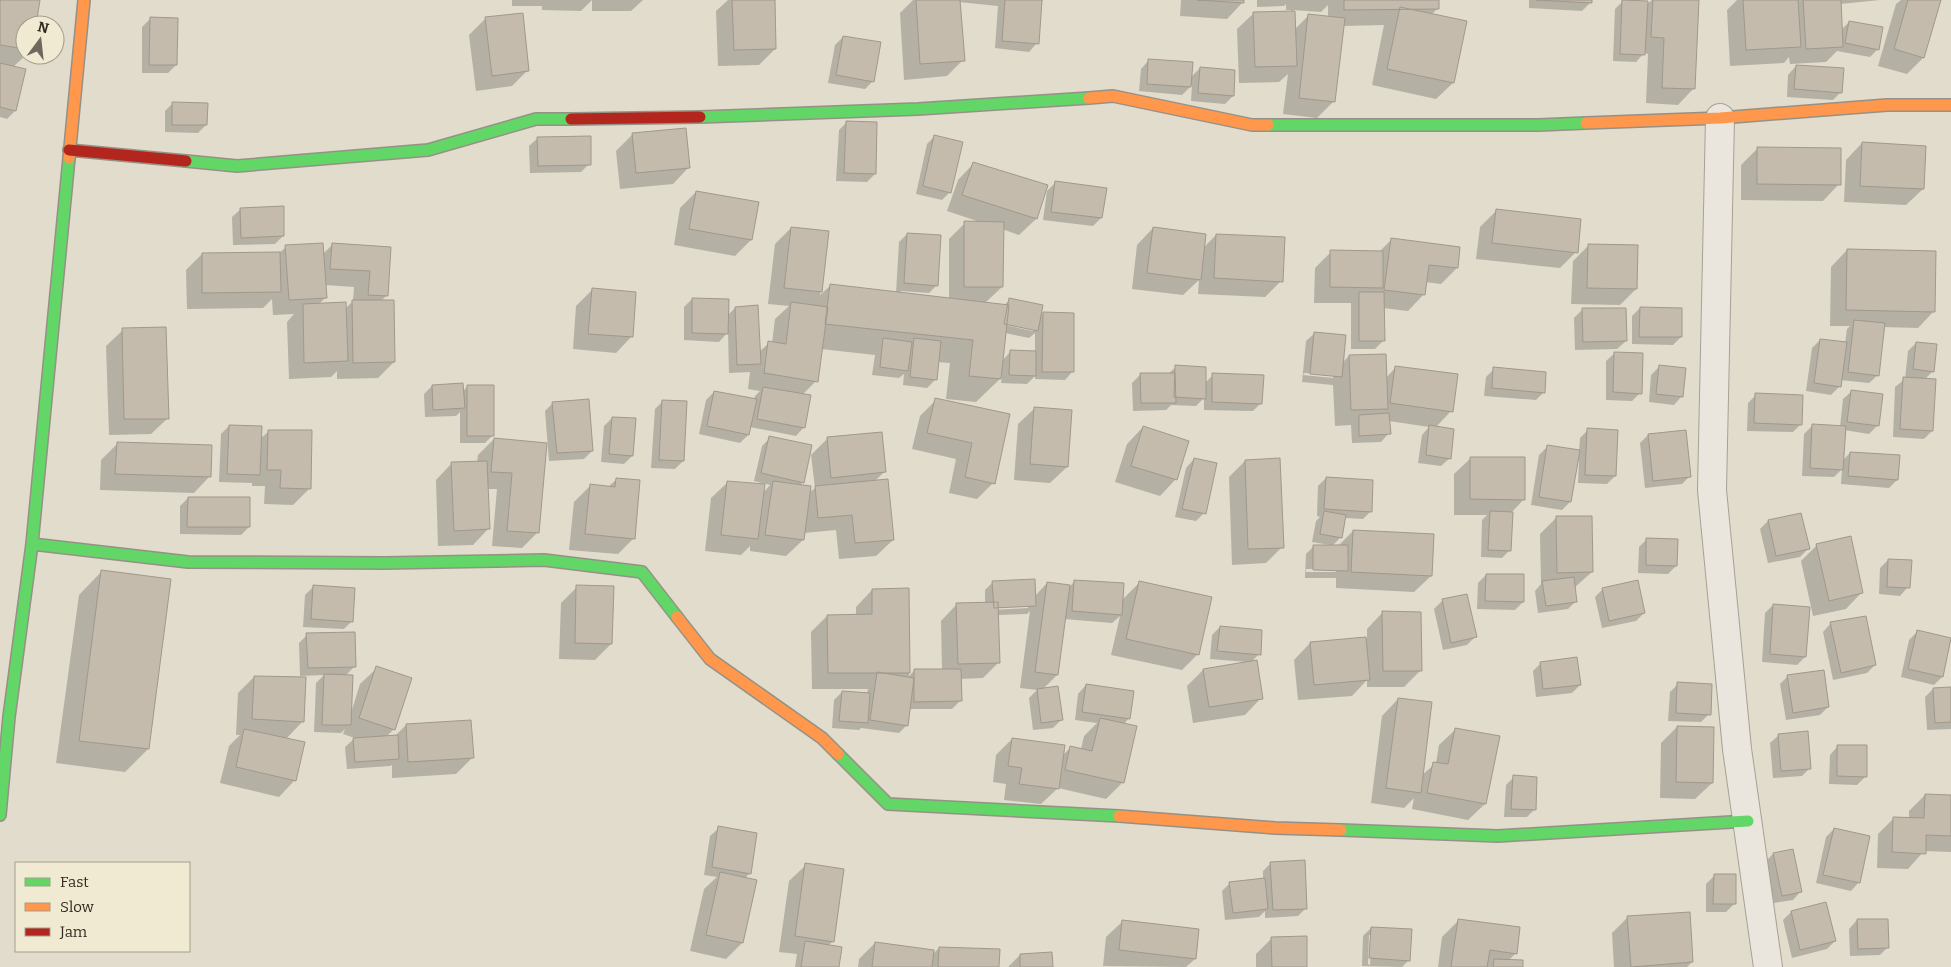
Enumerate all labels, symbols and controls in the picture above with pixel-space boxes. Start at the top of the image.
north arrow [15,15,65,65]
text: N [36,18,51,38]
legend [15,862,190,952]
text: Fast [60,873,89,891]
text: Slow [60,898,95,916]
text: Jam [59,923,88,941]

